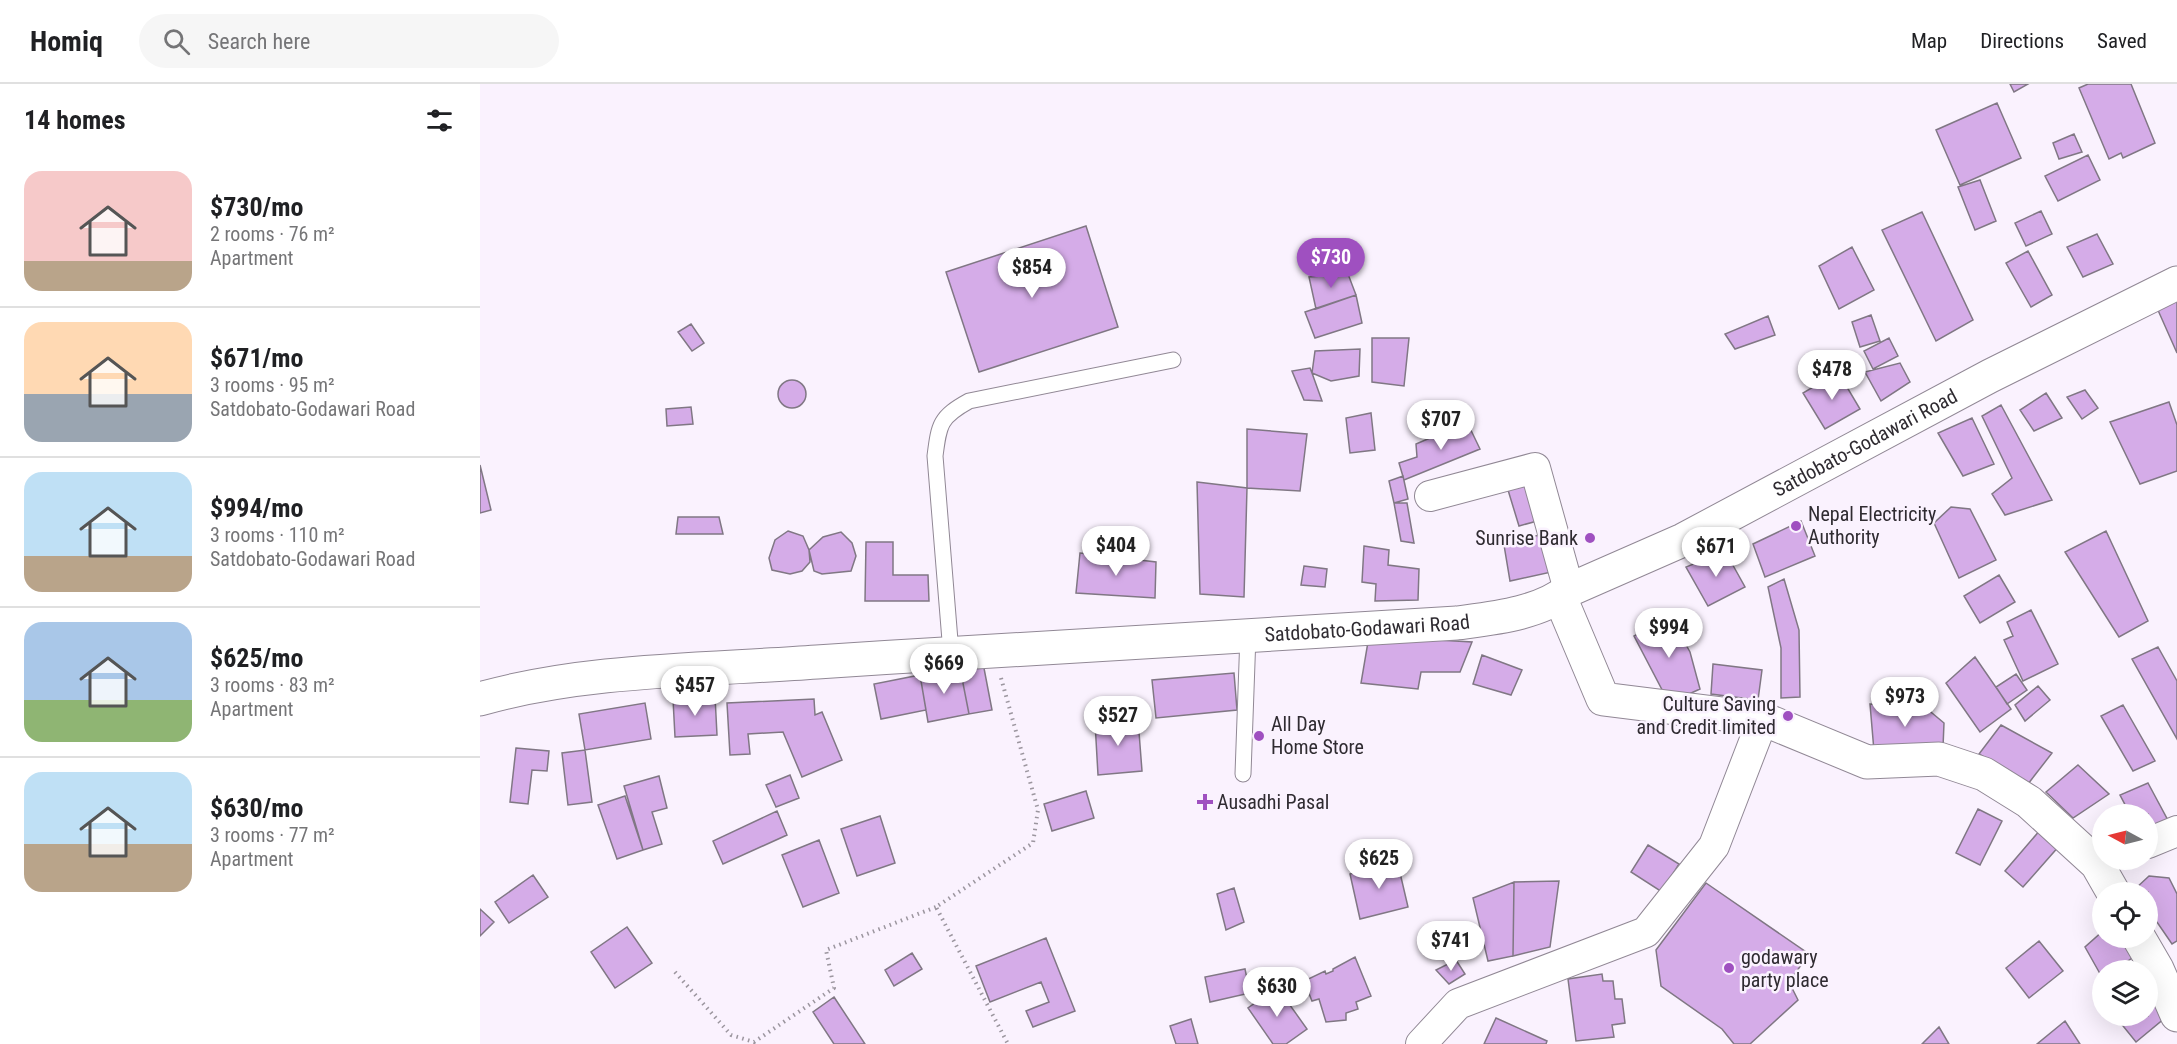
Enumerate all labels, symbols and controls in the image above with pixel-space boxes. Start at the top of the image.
search box [139,14,559,68]
text: Homiq [30,25,103,58]
icon: search [160,25,193,58]
text: Search here [208,29,310,54]
text: Map [1911,29,1947,53]
text: Directions [1980,29,2064,53]
text: Saved [2097,29,2147,53]
icon: filters [423,104,456,137]
text: 14 homes [24,105,126,135]
text: $730/mo [210,192,303,222]
icon: home [72,195,144,267]
text: 2 rooms · 76 m² [210,222,335,246]
pin: $730 [1295,238,1367,289]
text: $730 [1311,245,1351,269]
text: Apartment [210,246,294,270]
pin: $854 [996,248,1068,299]
text: $854 [1012,255,1052,279]
text: $671/mo [210,343,303,373]
icon: home [72,346,144,418]
pin: $478 [1796,350,1868,401]
text: $478 [1812,357,1852,381]
text: 3 rooms · 95 m² [210,373,335,397]
street label: Satdobato-Godawari Road [1769,384,1961,502]
text: Satdobato-Godawari Road [210,397,415,421]
pin: $707 [1405,400,1477,451]
text: $707 [1421,407,1461,431]
text: $994/mo [210,493,303,523]
icon: home [72,496,144,568]
place label: Nepal Electricity Authority [1808,502,1936,549]
marker: Nepal Electricity Authority [1789,519,1803,533]
text: 3 rooms · 110 m² [210,523,345,547]
pin: $404 [1080,526,1152,577]
place label: Sunrise Bank [1475,526,1578,550]
pin: $671 [1680,527,1752,578]
marker: Sunrise Bank [1583,531,1597,545]
text: $404 [1096,533,1136,557]
text: $671 [1696,534,1736,558]
text: Satdobato-Godawari Road [210,547,415,571]
pin: $994 [1633,608,1705,659]
street label: Satdobato-Godawari Road [1264,609,1471,646]
text: $994 [1649,615,1689,639]
text: $625/mo [210,643,303,673]
pin: $669 [908,644,980,695]
icon: home [72,646,144,718]
text: $669 [924,651,964,675]
pin: $457 [659,666,731,717]
text: 3 rooms · 83 m² [210,673,335,697]
text: $457 [675,673,715,697]
pin: $973 [1869,677,1941,728]
text: $973 [1885,684,1925,708]
place label: Culture Saving and Credit limited [1637,692,1776,739]
pin: $527 [1082,696,1154,747]
text: Apartment [210,697,294,721]
text: $527 [1098,703,1138,727]
marker: Culture Saving and Credit limited [1781,709,1795,723]
place label: All Day Home Store [1271,712,1364,759]
marker: All Day Home Store [1252,729,1266,743]
place label: Ausadhi Pasal [1217,790,1329,814]
text: $630/mo [210,793,303,823]
marker: Ausadhi Pasal [1198,795,1212,809]
icon: home [72,796,144,868]
north arrow [2092,804,2158,870]
map controls [2092,804,2158,1026]
text: 3 rooms · 77 m² [210,823,335,847]
pin: $625 [1343,839,1415,890]
text: $625 [1359,846,1399,870]
text: Apartment [210,847,294,871]
button: locate [2092,882,2158,948]
pin: $741 [1415,921,1487,972]
text: $741 [1431,928,1471,952]
place label: godawary party place [1741,945,1829,992]
button: layers [2092,960,2158,1026]
marker: godawary party place [1722,961,1736,975]
pin: $630 [1241,967,1313,1018]
text: $630 [1257,974,1297,998]

